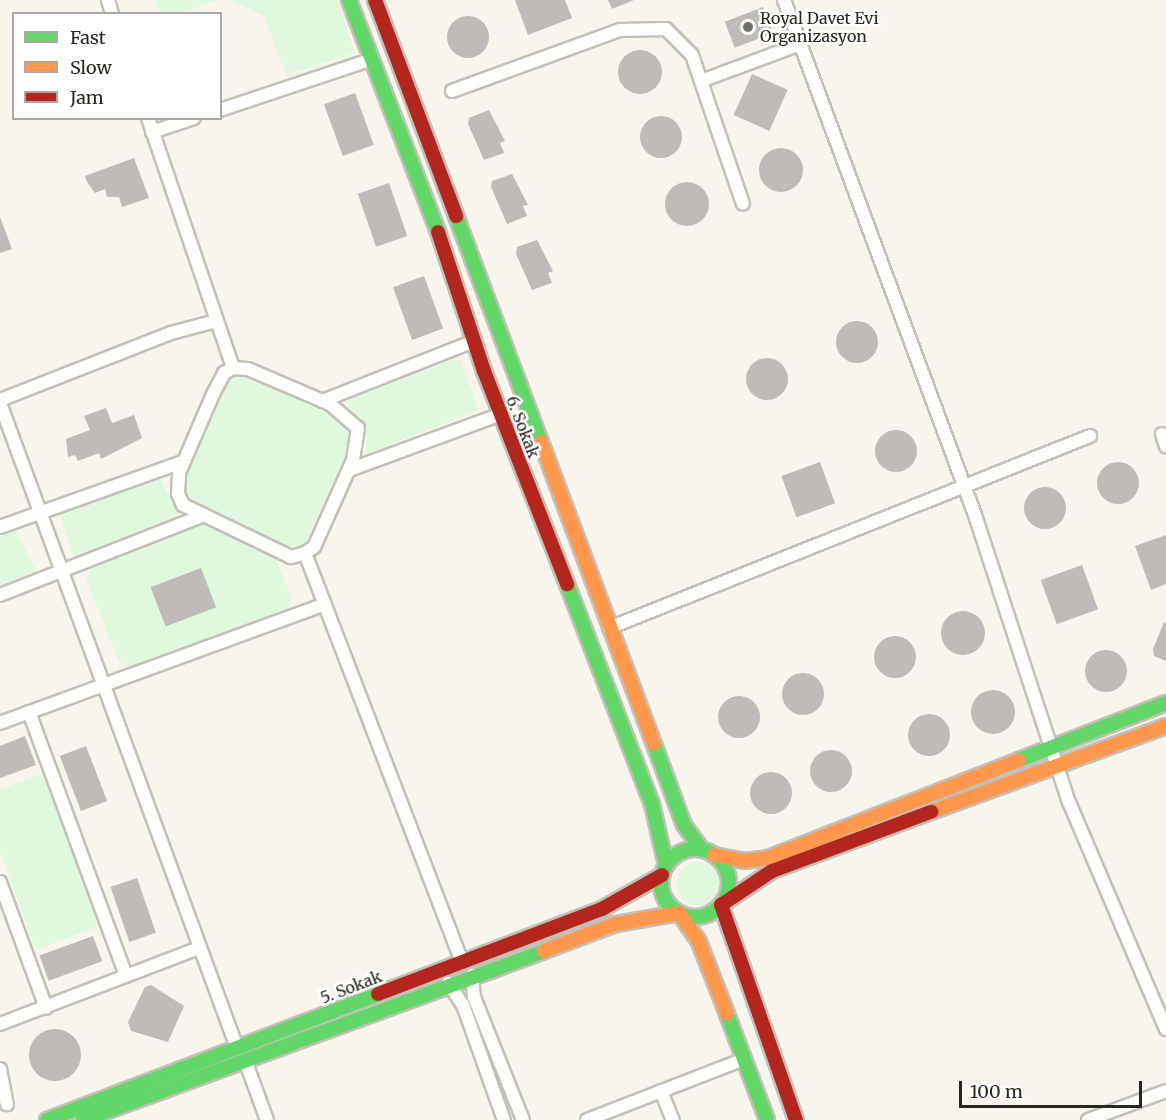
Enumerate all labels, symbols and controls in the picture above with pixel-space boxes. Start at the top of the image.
place label: Royal Davet Evi Organizasyon [760,8,879,46]
legend [12,12,222,120]
marker: Royal Davet Evi Organizasyon [741,20,755,34]
text: Fast [70,26,106,49]
text: Slow [70,56,112,79]
text: Jam [70,86,104,109]
street label: 6. Sokak [502,393,544,461]
street label: 5. Sokak [318,967,384,1007]
scale bar [962,1069,1145,1107]
text: 100 m [970,1080,1023,1103]

